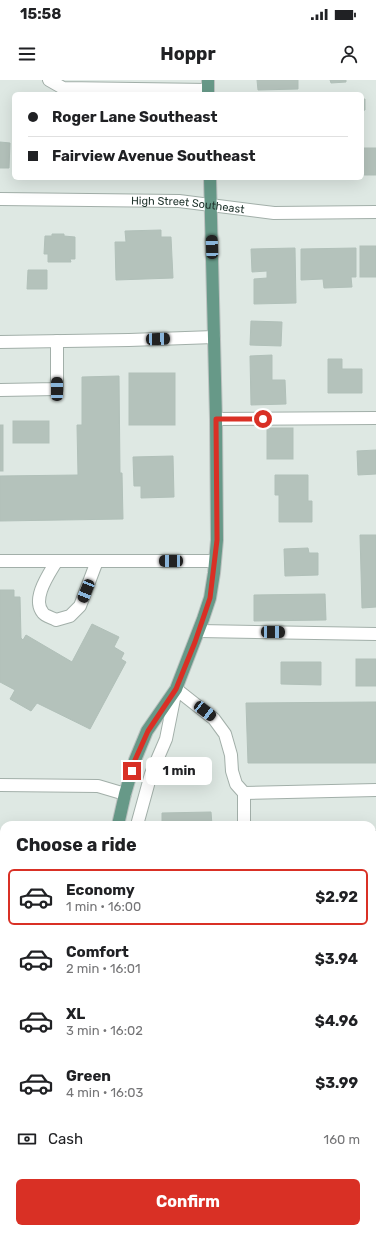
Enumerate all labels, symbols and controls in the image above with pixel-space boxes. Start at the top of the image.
text: 15:58 [20,5,61,23]
icon: menu [16,43,38,65]
text: Hoppr [160,43,216,65]
icon: person [338,43,360,65]
text: Roger Lane Southeast [52,108,218,126]
text: Fairview Avenue Southeast [52,147,255,165]
street label: High Street Southeast [131,194,246,216]
car [206,235,218,259]
car [146,333,170,345]
car [51,377,63,401]
route start [254,410,272,428]
car [159,555,183,567]
car [76,578,96,604]
car [261,626,285,638]
car [192,699,218,723]
callout: 1 min [146,757,212,785]
route end [123,762,141,780]
text: 1 min [162,763,196,778]
text: Choose a ride [16,834,137,856]
icon: car [18,879,54,915]
text: Economy [66,881,135,899]
text: $2.92 [315,888,358,906]
text: 1 min · 16:00 [66,899,141,914]
icon: car [18,941,54,977]
text: Comfort [66,943,129,961]
text: $3.94 [315,950,358,968]
text: 2 min · 16:01 [66,961,141,976]
icon: car [18,1003,54,1039]
text: XL [66,1005,85,1023]
text: $4.96 [315,1012,358,1030]
text: 3 min · 16:02 [66,1023,143,1038]
icon: car [18,1065,54,1101]
text: Green [66,1067,111,1085]
text: $3.99 [315,1074,358,1092]
text: 4 min · 16:03 [66,1085,143,1100]
icon: cash [16,1128,38,1150]
text: Cash [48,1130,83,1148]
text: 160 m [324,1132,360,1147]
button: Confirm [16,1179,360,1225]

